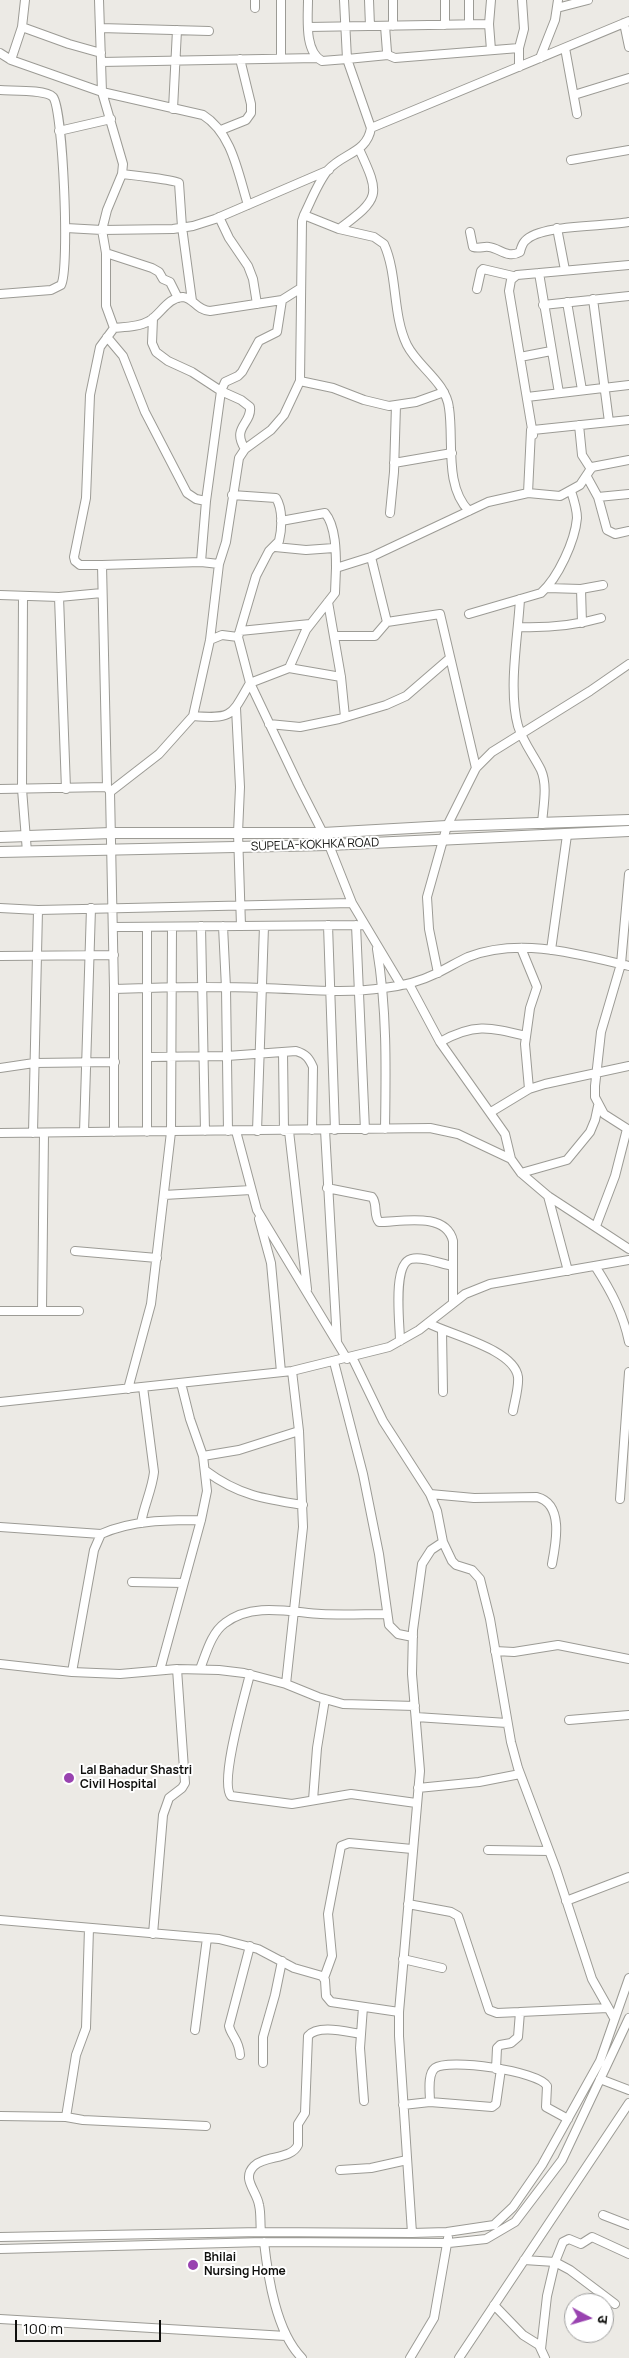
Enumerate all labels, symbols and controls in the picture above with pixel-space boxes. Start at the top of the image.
street label: SUPELA-KOKHKA ROAD [251,836,379,854]
place label: Lal Bahadur Shastri Civil Hospital [80,1764,192,1792]
marker: Lal Bahadur Shastri Civil Hospital [62,1771,76,1785]
place label: Bhilai Nursing Home [204,2251,286,2279]
marker: Bhilai Nursing Home [186,2258,200,2272]
north arrow [564,2293,614,2343]
scale bar [18,2310,164,2342]
text: उ [594,2314,613,2325]
text: 100 m [23,2318,63,2339]

